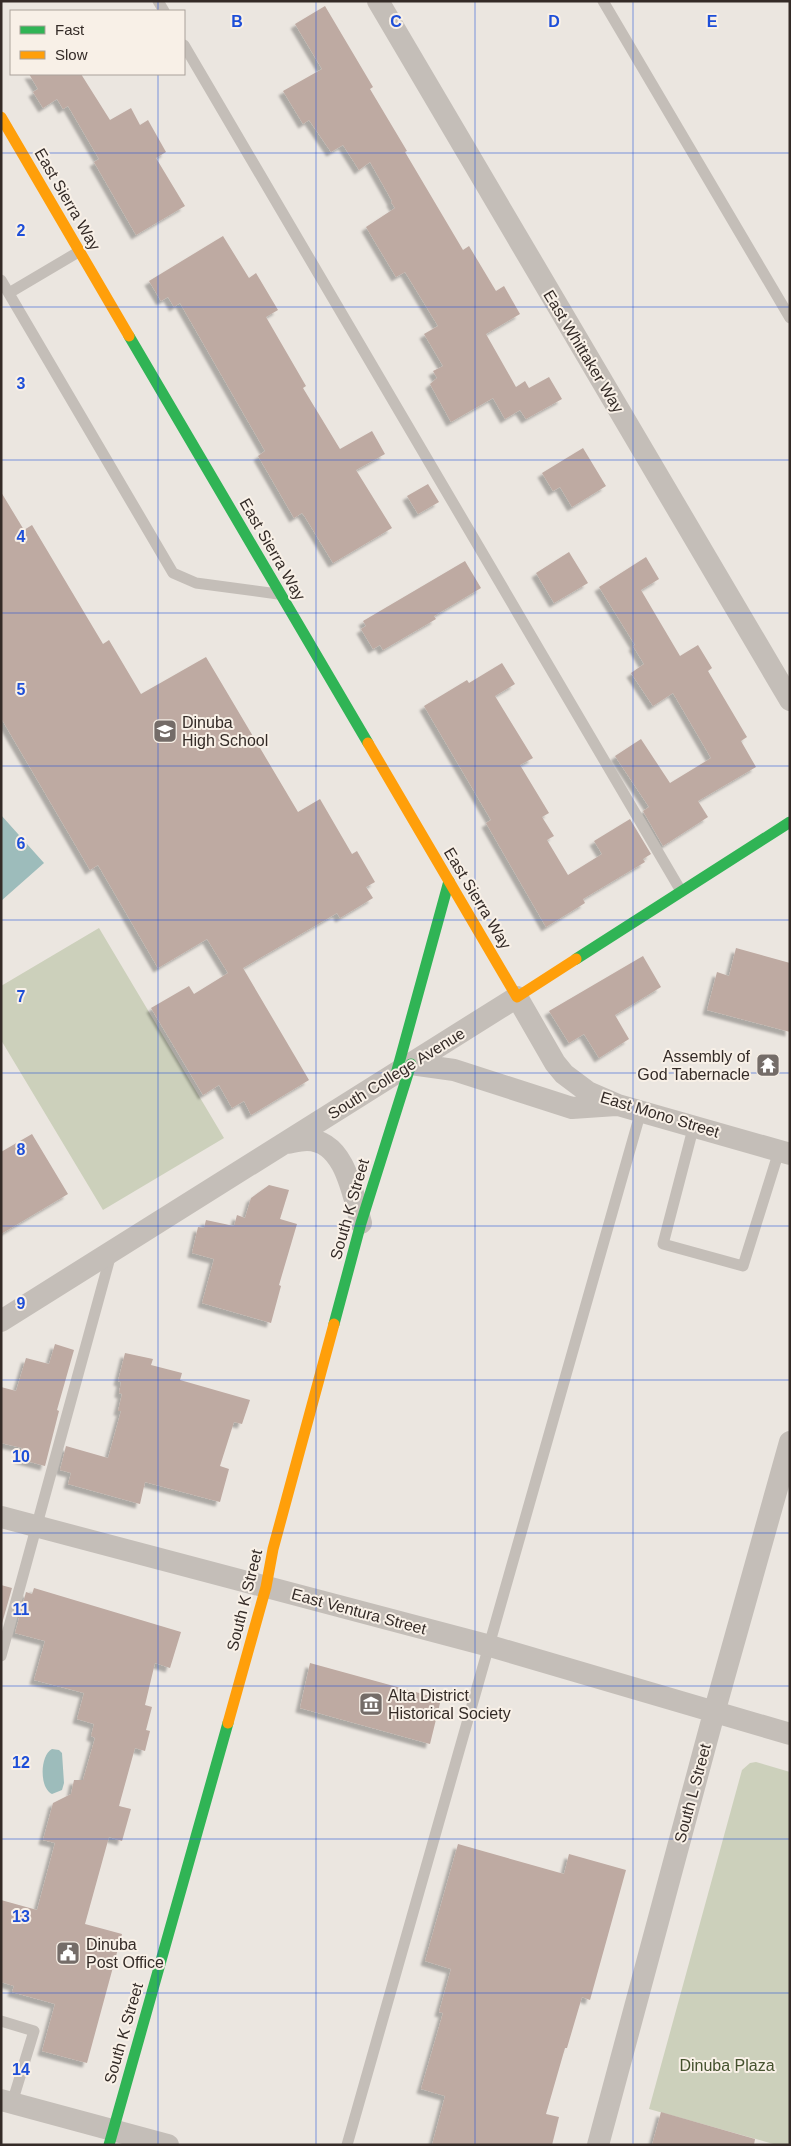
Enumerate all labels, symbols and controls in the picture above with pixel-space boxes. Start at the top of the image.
legend [10,10,185,75]
text: B [231,13,243,30]
text: C [390,13,402,30]
text: D [548,13,560,30]
text: E [707,13,718,30]
text: Fast [55,21,85,38]
text: Slow [55,46,88,63]
street label: East Sierra Way [31,145,104,253]
text: 2 [17,222,26,239]
street label: East Whittaker Way [540,287,627,416]
text: 3 [17,375,26,392]
street label: East Sierra Way [236,495,309,603]
text: 4 [17,528,26,545]
text: 5 [17,681,26,698]
place label: Dinuba High School [182,714,268,749]
school or university icon: Dinuba High School [152,718,178,744]
text: 6 [17,835,26,852]
street label: East Sierra Way [441,845,514,952]
text: 7 [17,988,26,1005]
street label: South College Avenue [325,1024,468,1123]
place label: Assembly of God Tabernacle [637,1048,751,1083]
temple icon: Assembly of God Tabernacle [755,1052,781,1078]
street label: East Mono Street [598,1088,722,1141]
text: 8 [17,1141,26,1158]
street label: South K Street [327,1156,372,1261]
text: 9 [17,1295,26,1312]
text: 10 [12,1448,30,1465]
street label: South K Street [224,1547,265,1653]
street label: East Ventura Street [290,1585,429,1638]
text: 11 [13,1601,30,1618]
place label: Alta District Historical Society [388,1687,511,1722]
museum icon: Alta District Historical Society [358,1691,384,1717]
street label: South L Street [671,1741,714,1844]
text: 12 [12,1754,30,1771]
text: 13 [12,1908,30,1925]
place label: Dinuba Post Office [86,1936,164,1971]
public building icon: Dinuba Post Office [55,1940,81,1966]
street label: South K Street [101,1980,146,2085]
park label: Dinuba Plaza [679,2057,775,2074]
text: 14 [12,2061,30,2078]

